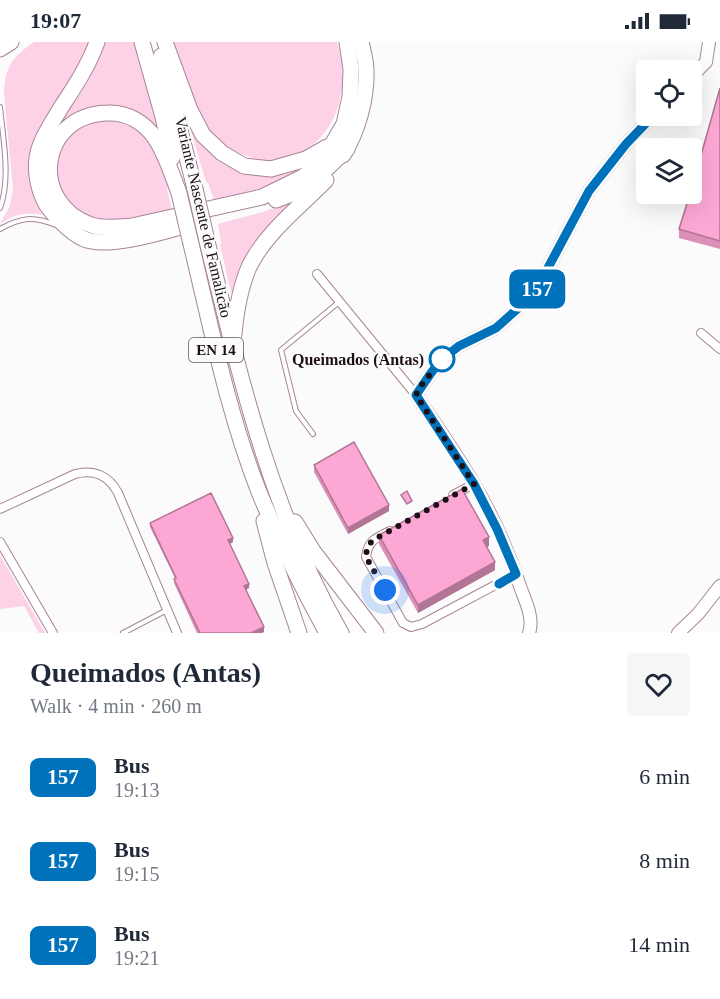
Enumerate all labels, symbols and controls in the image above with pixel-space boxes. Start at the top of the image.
text: 19:07 [30,8,81,33]
map controls [636,60,702,204]
button: locate [636,60,702,126]
street label: Variante Nascente de Famalicão [172,115,235,319]
button: layers [636,138,702,204]
line badge: 157 [502,270,572,308]
text: 157 [521,277,553,301]
road number: EN 14 [189,338,243,362]
marker: Queimados (Antas) [429,346,455,372]
place label: Queimados (Antas) [292,351,424,369]
your location [370,575,400,605]
button: heart [627,653,690,716]
text: Queimados (Antas) [30,657,261,688]
text: Walk · 4 min · 260 m [30,695,202,717]
text: Bus [114,753,149,778]
text: 6 min [639,764,690,789]
text: 157 [47,765,79,789]
text: 19:13 [114,779,160,801]
text: Bus [114,837,149,862]
text: 8 min [639,848,690,873]
text: 157 [47,849,79,873]
text: 19:15 [114,863,160,885]
text: Bus [114,921,149,946]
text: 14 min [628,932,690,957]
text: 157 [47,933,79,957]
text: 19:21 [114,947,160,969]

